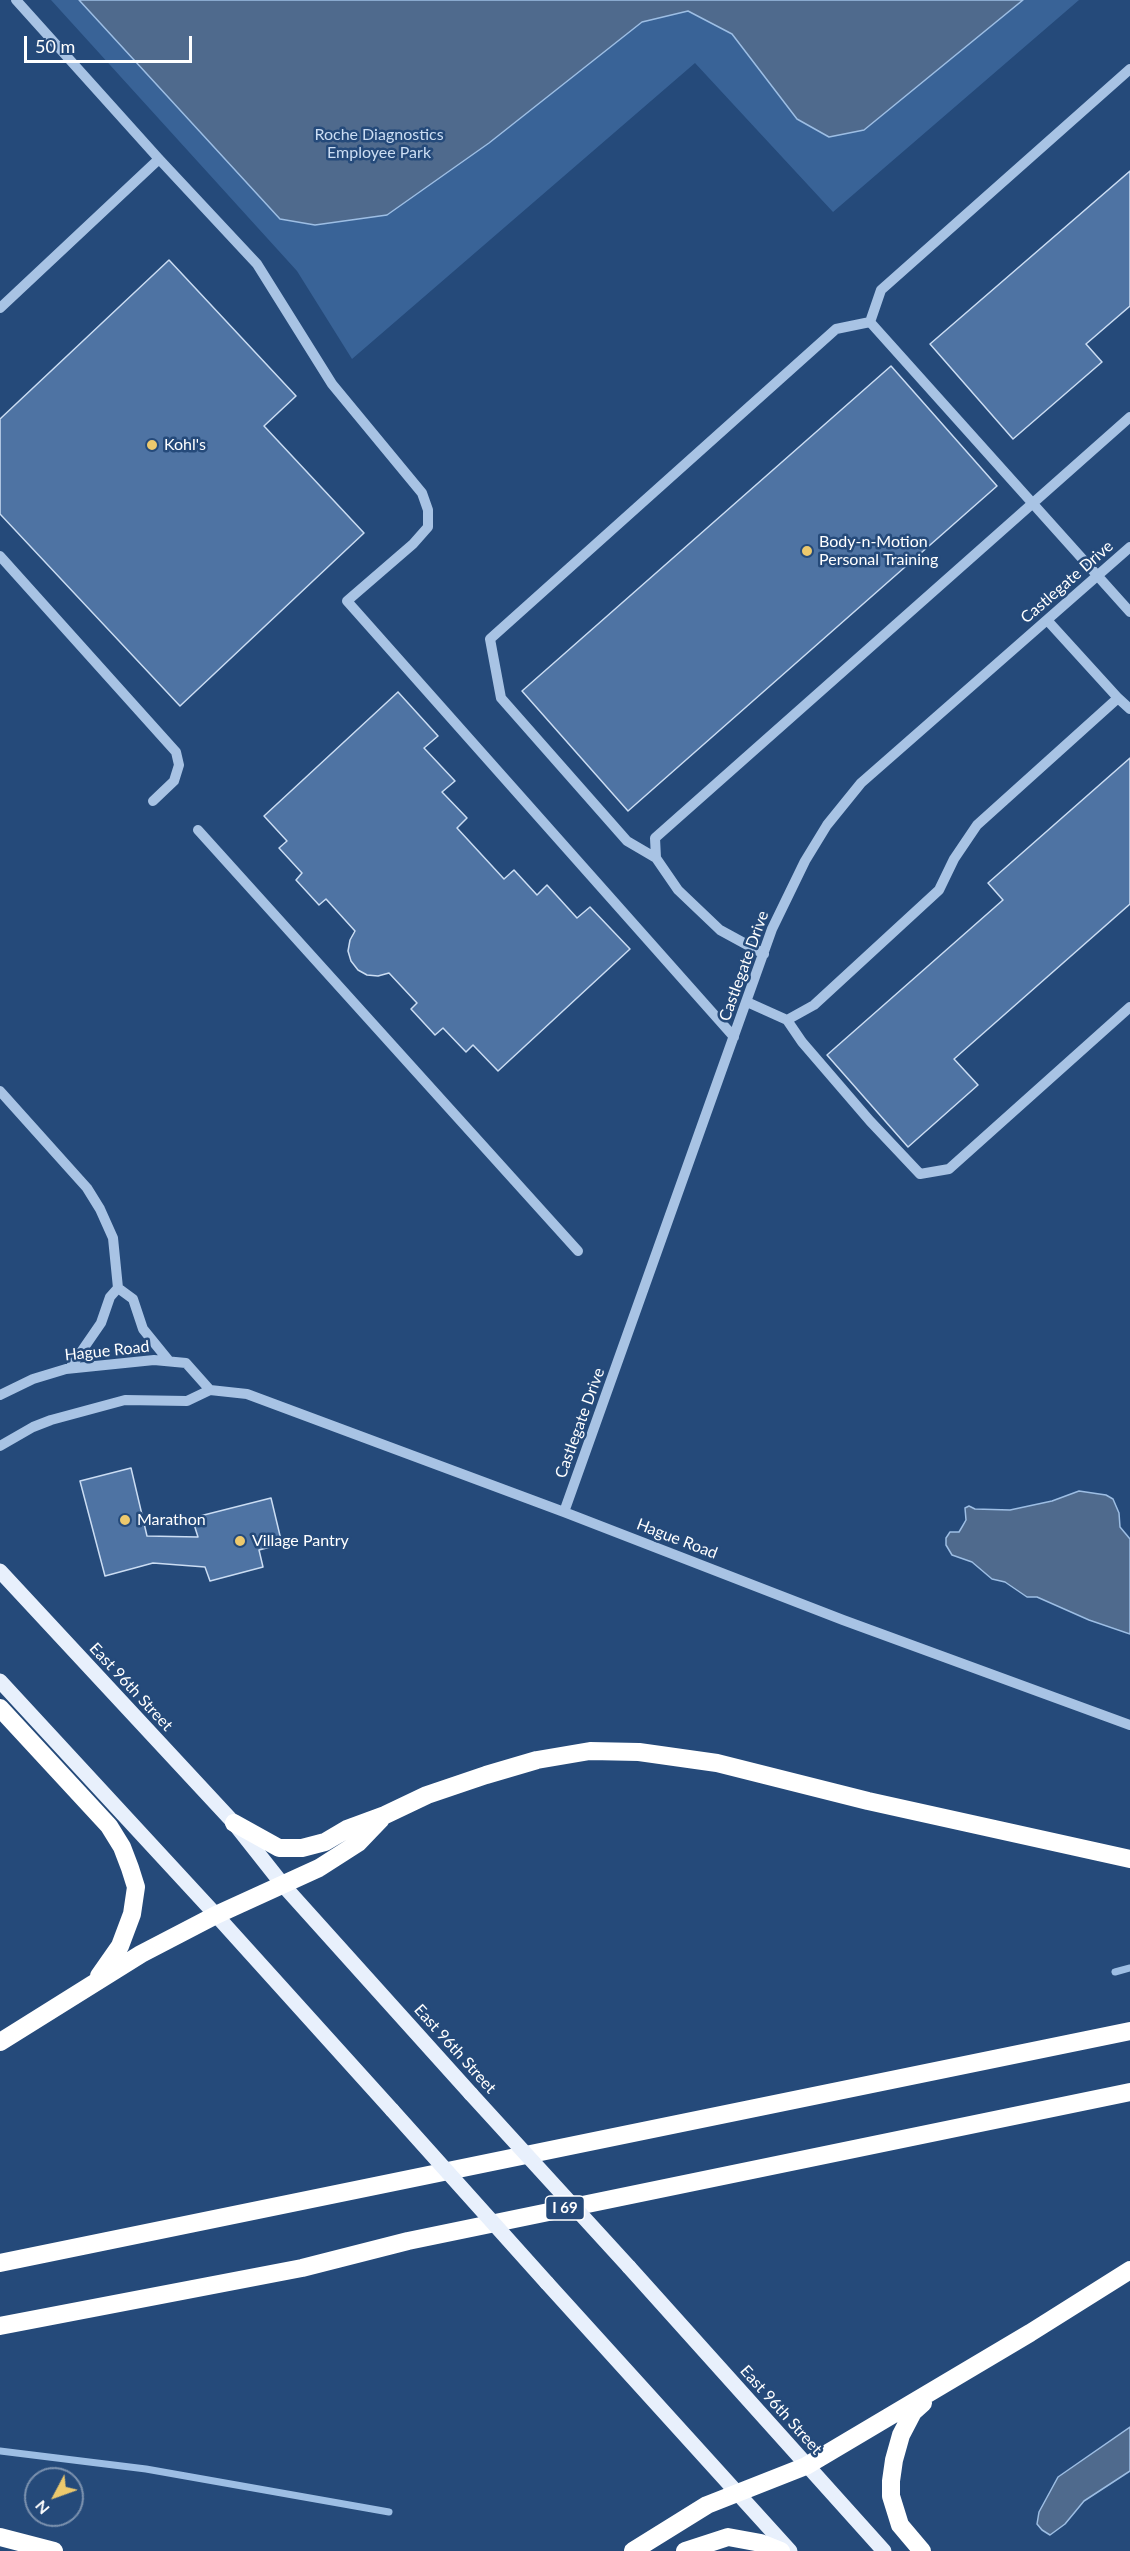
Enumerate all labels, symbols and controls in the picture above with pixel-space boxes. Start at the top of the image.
scale bar [27,24,195,62]
text: 50 m [35,35,75,57]
park label: Roche Diagnostics Employee Park [314,125,444,163]
place label: Kohl's [164,435,206,455]
marker: Kohl's [145,438,159,452]
place label: Body-n-Motion Personal Training [819,532,938,570]
street label: Castlegate Drive [1017,537,1117,627]
marker: Body-n-Motion Personal Training [800,544,814,558]
street label: Castlegate Drive [715,908,773,1024]
street label: Hague Road [64,1337,150,1365]
street label: Castlegate Drive [551,1365,609,1481]
place label: Marathon [137,1510,206,1530]
marker: Marathon [118,1513,132,1527]
street label: Hague Road [634,1515,720,1563]
place label: Village Pantry [252,1531,349,1551]
marker: Village Pantry [233,1534,247,1548]
street label: East 96th Street [85,1639,177,1735]
street label: East 96th Street [410,2000,500,2098]
road number: I 69 [546,2196,584,2220]
street label: East 96th Street [736,2361,826,2459]
north arrow [24,2467,84,2527]
text: N [30,2497,53,2519]

